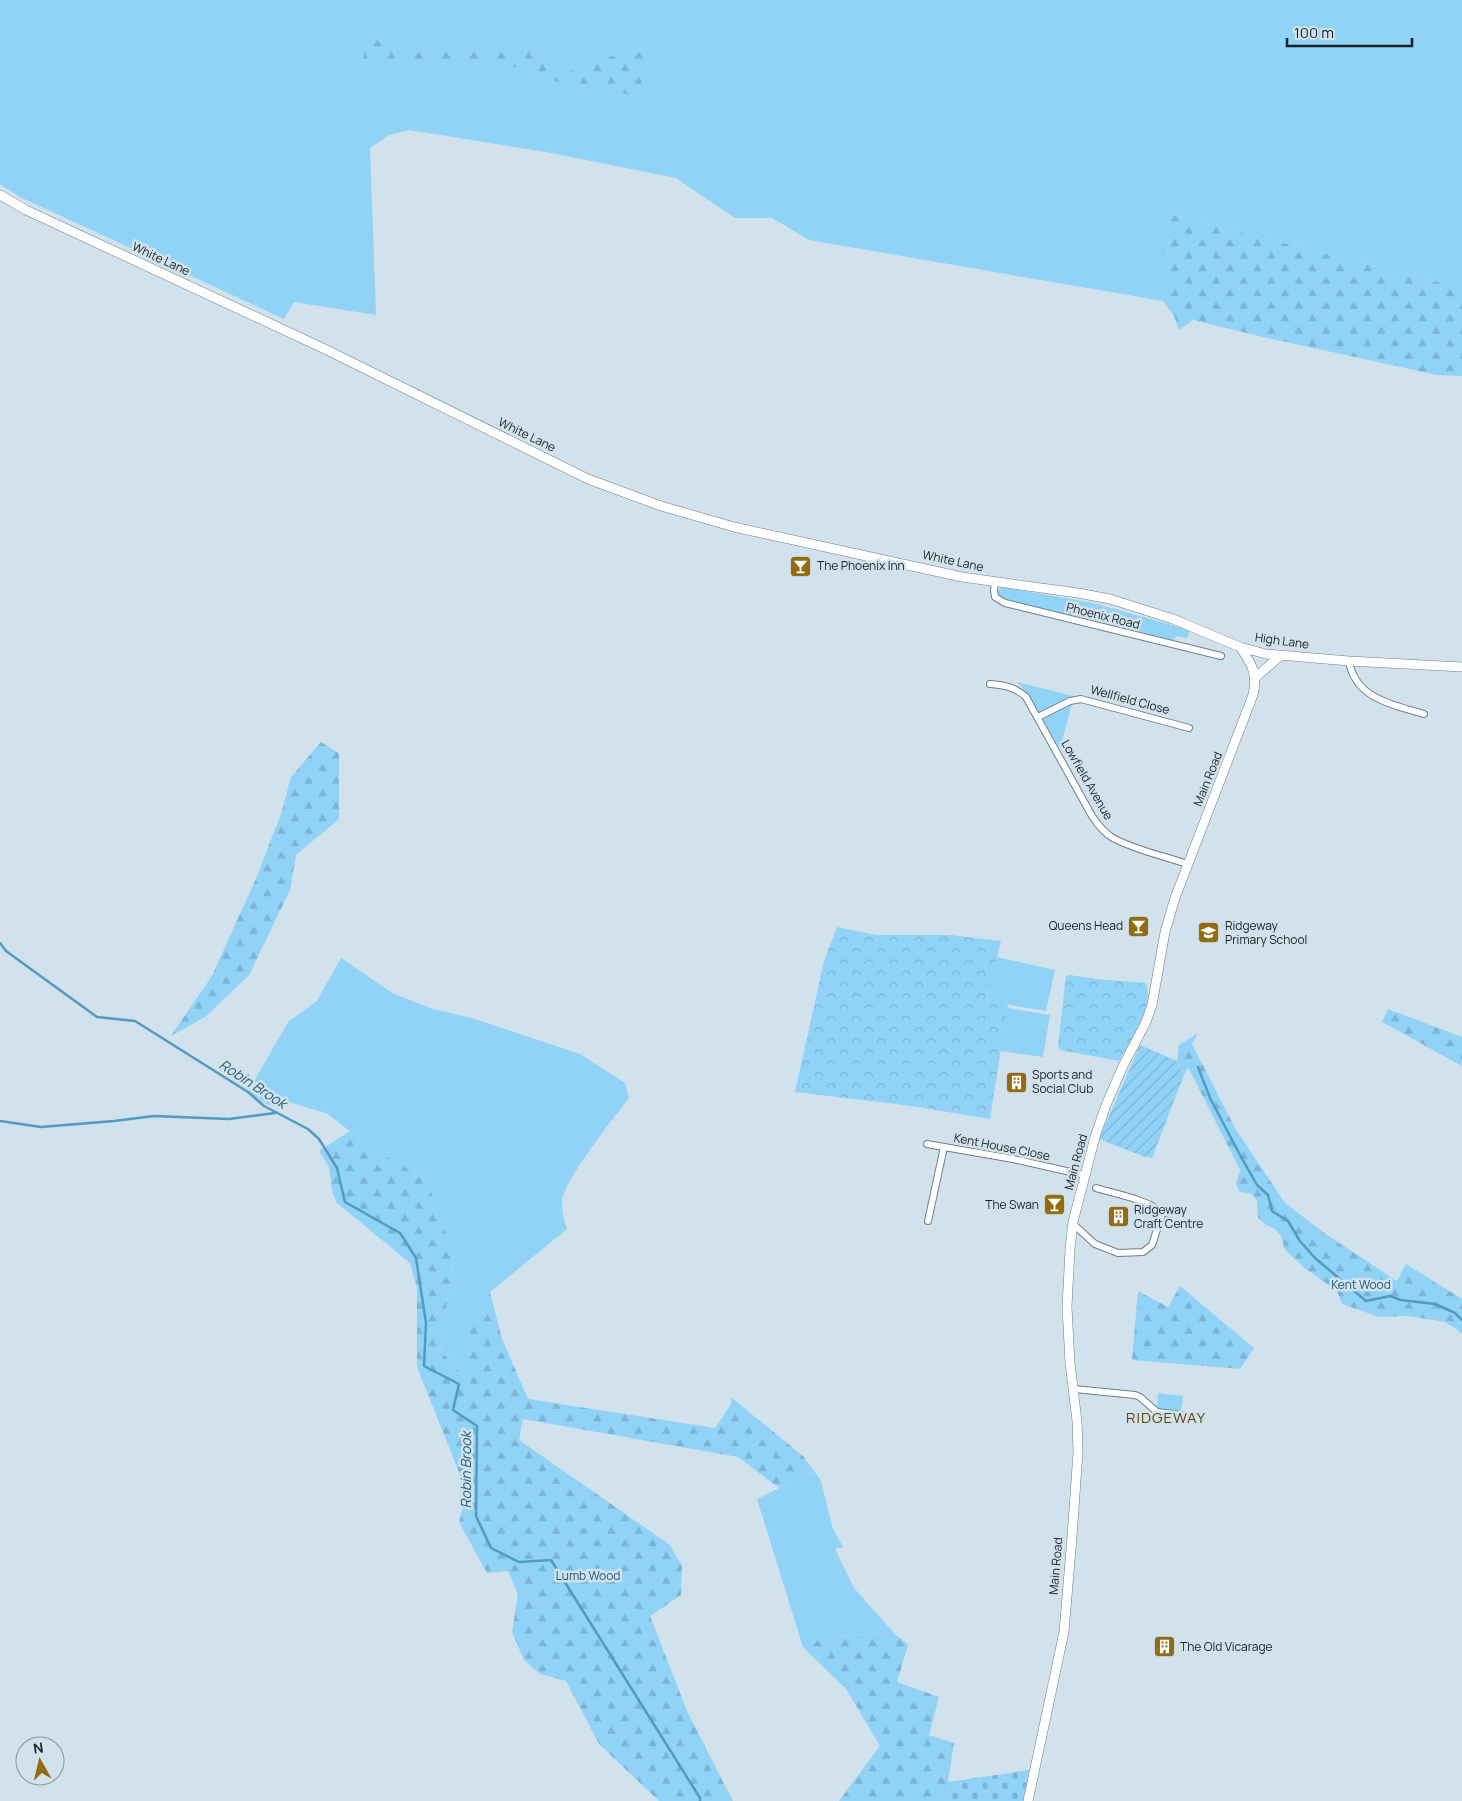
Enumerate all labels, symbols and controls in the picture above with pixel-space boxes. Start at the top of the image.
scale bar [1287,15,1412,47]
text: 100 m [1294,22,1334,43]
street label: White Lane [130,238,193,279]
street label: White Lane [496,413,559,456]
street label: White Lane [921,546,985,575]
bar icon: The Phoenix Inn [789,554,813,578]
place label: The Phoenix Inn [817,557,905,574]
street label: Phoenix Road [1064,598,1142,633]
street label: High Lane [1254,628,1310,653]
street label: Wellfield Close [1089,681,1172,718]
street label: Lowfield Avenue [1058,737,1117,823]
street label: Main Road [1189,749,1226,809]
bar icon: Queens Head [1127,914,1151,938]
place label: Queens Head [1049,917,1123,934]
place label: Ridgeway Primary School [1225,917,1307,948]
school or university icon: Ridgeway Primary School [1197,921,1221,945]
water label: Robin Brook [216,1055,292,1114]
place label: Sports and Social Club [1032,1066,1093,1097]
building icon: Sports and Social Club [1004,1070,1028,1094]
street label: Kent House Close [953,1129,1052,1164]
street label: Main Road [1060,1132,1091,1192]
bar icon: The Swan [1043,1193,1067,1217]
place label: The Swan [985,1196,1039,1213]
place label: Ridgeway Craft Centre [1134,1201,1203,1232]
building icon: Ridgeway Craft Centre [1106,1205,1130,1229]
park label: Kent Wood [1331,1276,1391,1293]
district label: RIDGEWAY [1126,1407,1206,1428]
water label: Robin Brook [456,1430,475,1508]
street label: Main Road [1045,1537,1066,1595]
park label: Lumb Wood [556,1567,620,1584]
building icon: The Old Vicarage [1152,1635,1176,1659]
place label: The Old Vicarage [1180,1638,1273,1655]
north arrow [15,1736,65,1786]
text: N [32,1738,44,1758]

